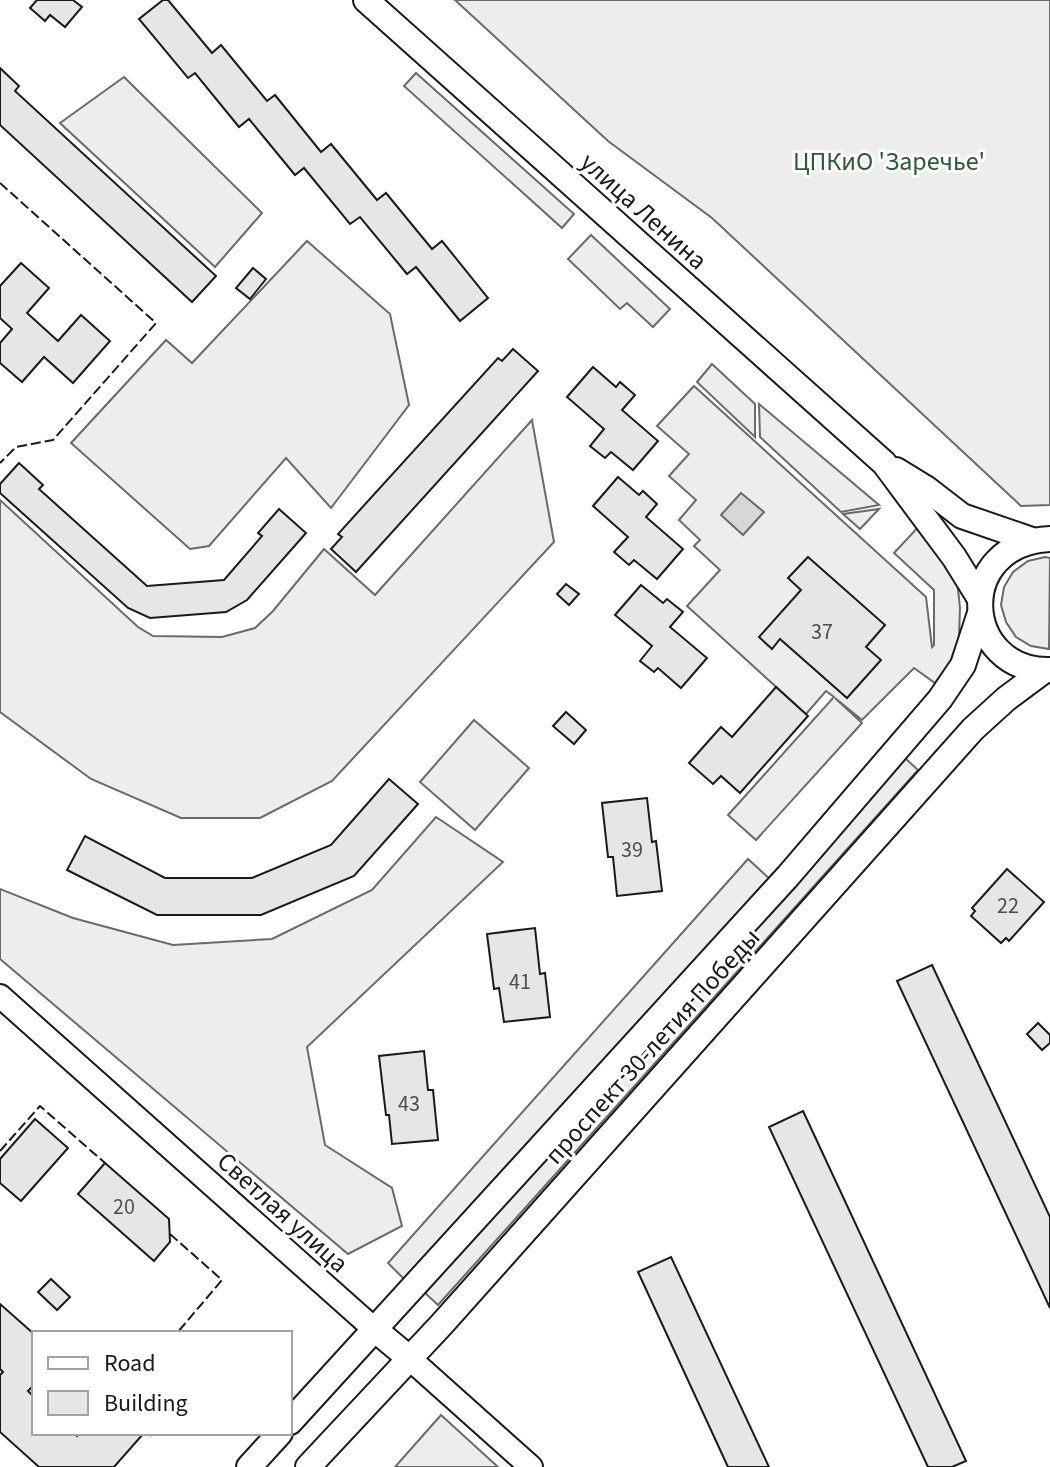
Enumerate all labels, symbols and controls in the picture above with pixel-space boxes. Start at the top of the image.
park label: ЦПКиО 'Заречье' [793,143,985,180]
street label: улица Ленина [572,144,715,279]
house number: 37 [811,616,833,648]
house number: 39 [621,834,643,866]
house number: 22 [997,890,1019,922]
street label: проспект 30-летия Победы [536,920,769,1173]
house number: 41 [509,966,531,998]
house number: 43 [398,1088,420,1120]
street label: Светлая улица [209,1143,356,1281]
house number: 20 [113,1191,135,1223]
legend [32,1331,292,1435]
text: Road [104,1346,156,1381]
text: Building [104,1386,188,1421]

